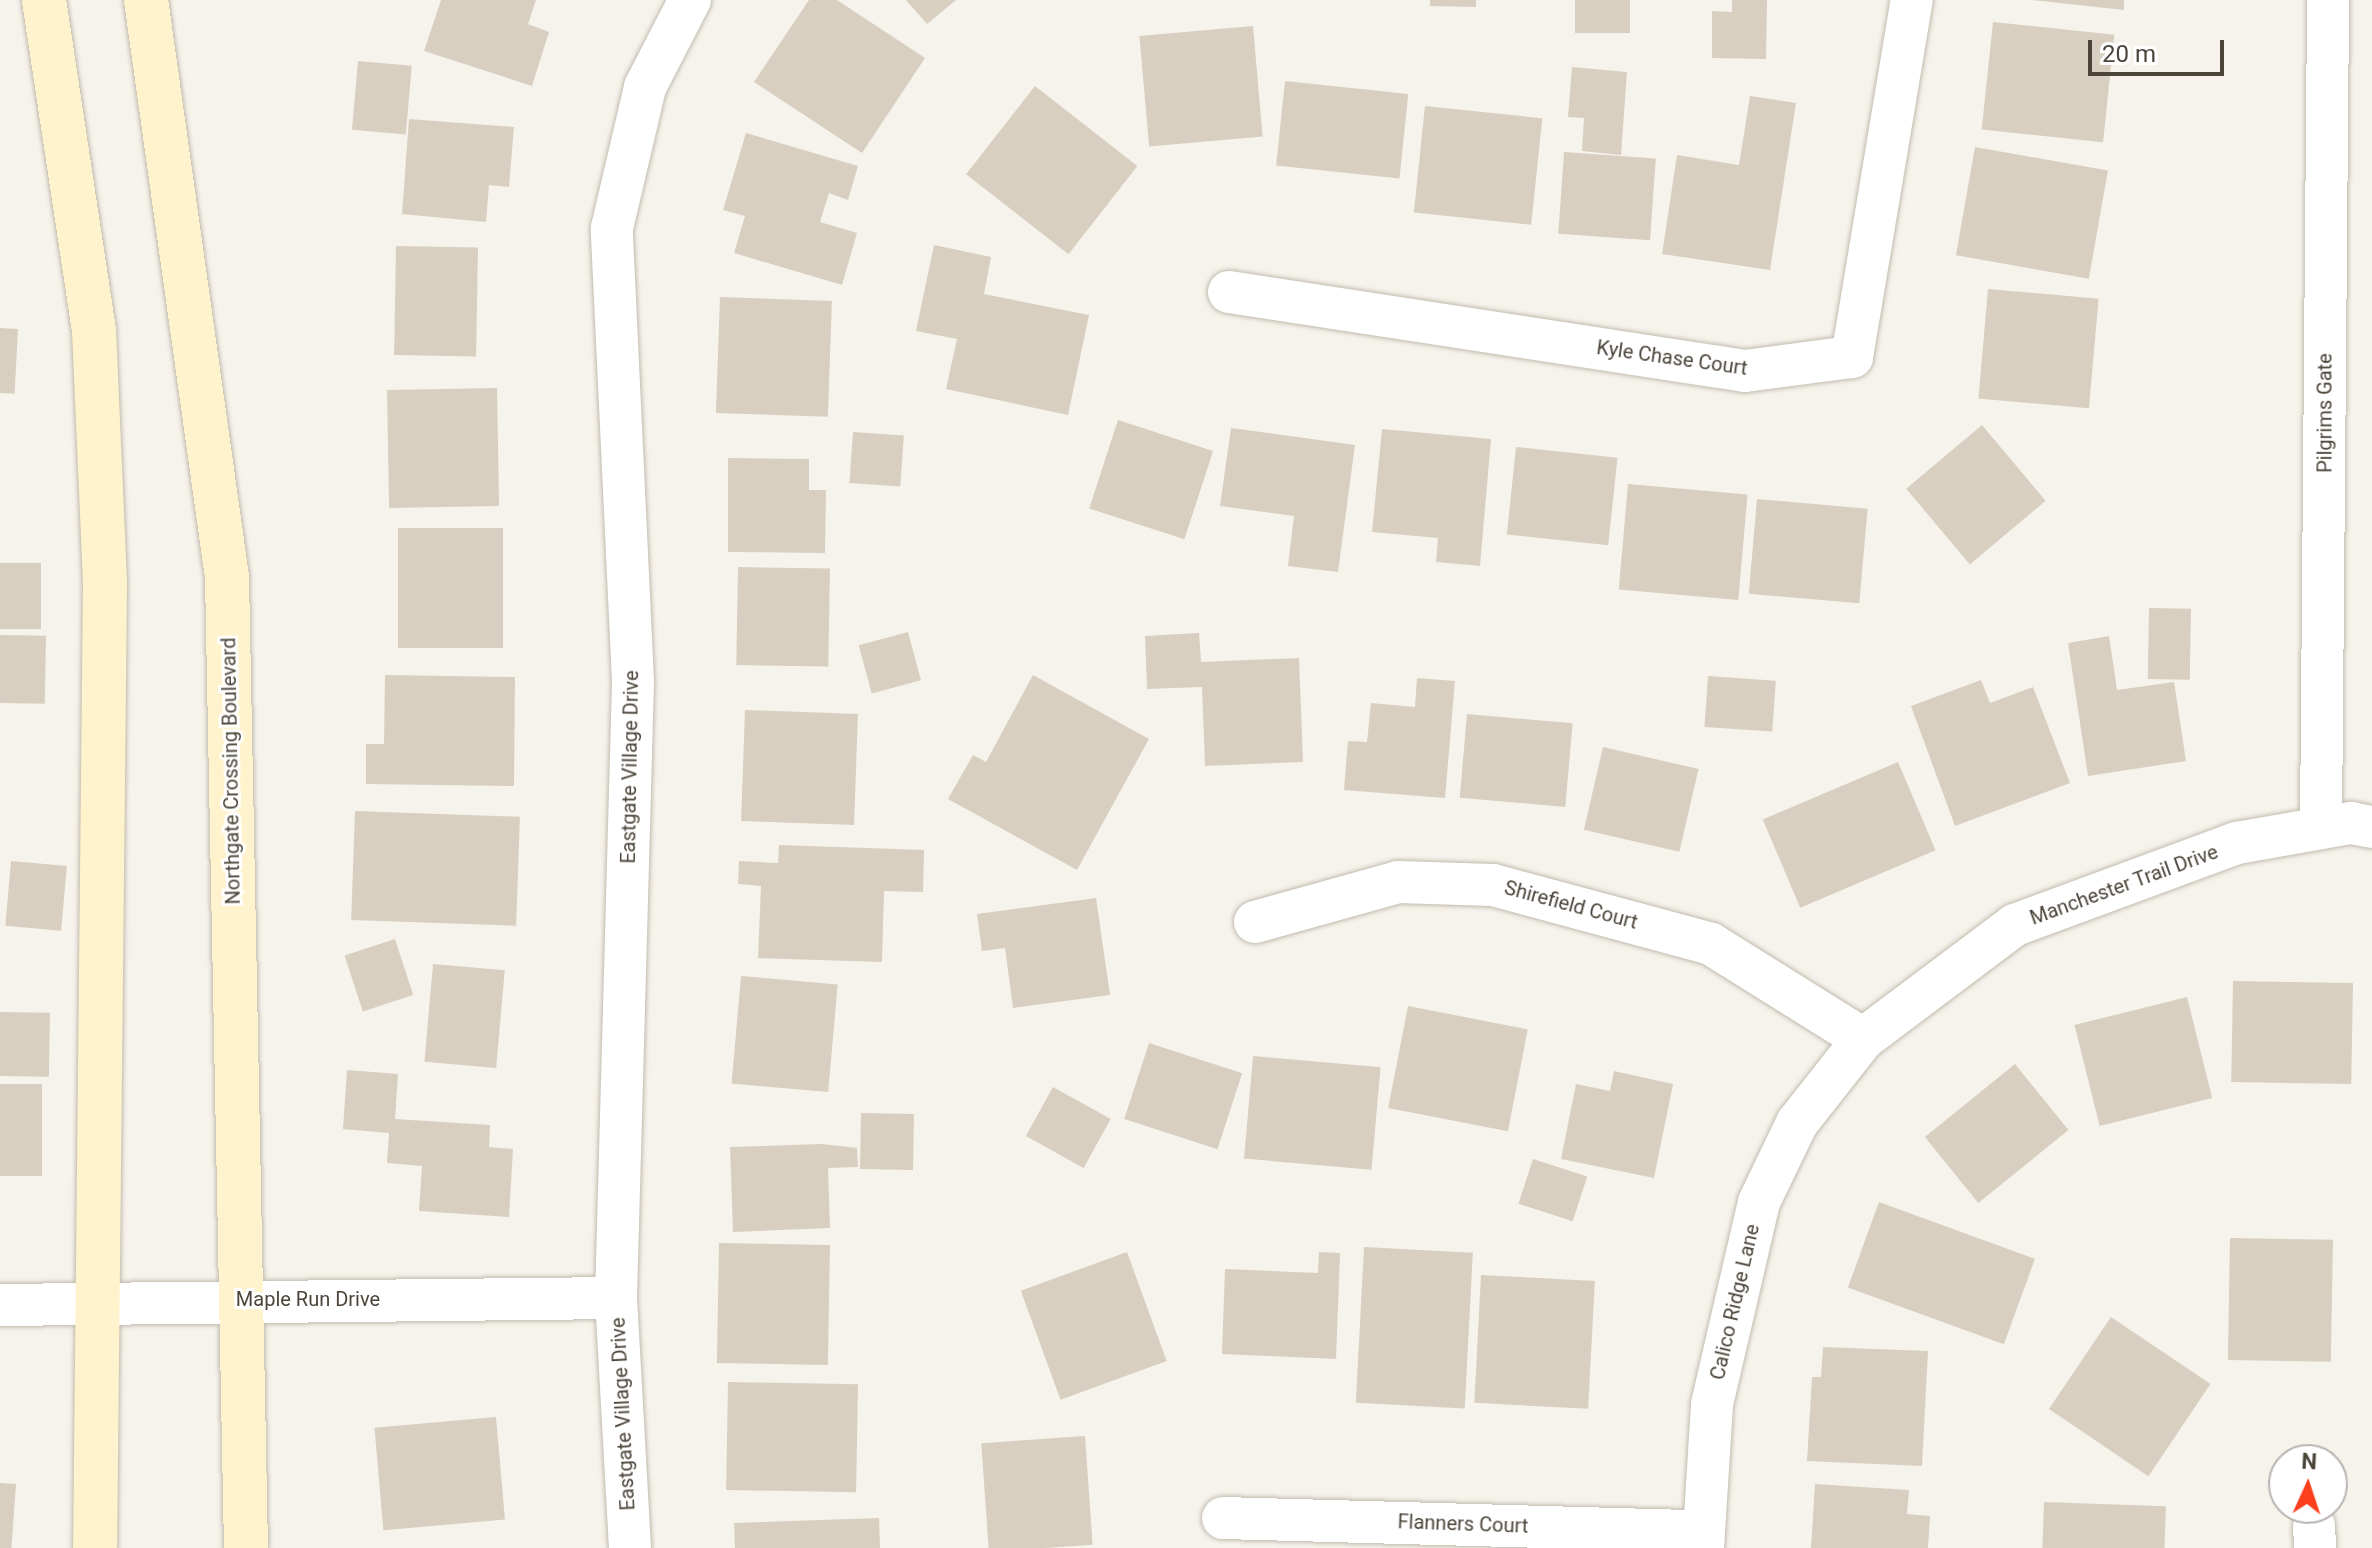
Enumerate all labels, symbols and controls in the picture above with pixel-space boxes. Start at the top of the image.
scale bar [2092,24,2228,74]
text: 20 m [2102,40,2156,68]
street label: Kyle Chase Court [1595,336,1749,380]
street label: Pilgrims Gate [2313,353,2337,473]
street label: Northgate Crossing Boulevard [217,637,245,905]
street label: Eastgate Village Drive [616,670,644,864]
street label: Manchester Trail Drive [2027,840,2221,930]
street label: Shirefield Court [1502,876,1640,934]
street label: Calico Ridge Lane [1705,1222,1765,1382]
street label: Maple Run Drive [236,1287,380,1311]
street label: Eastgate Village Drive [606,1317,640,1511]
north arrow [2268,1444,2348,1524]
text: N [2301,1449,2318,1474]
street label: Flanners Court [1397,1510,1529,1538]

